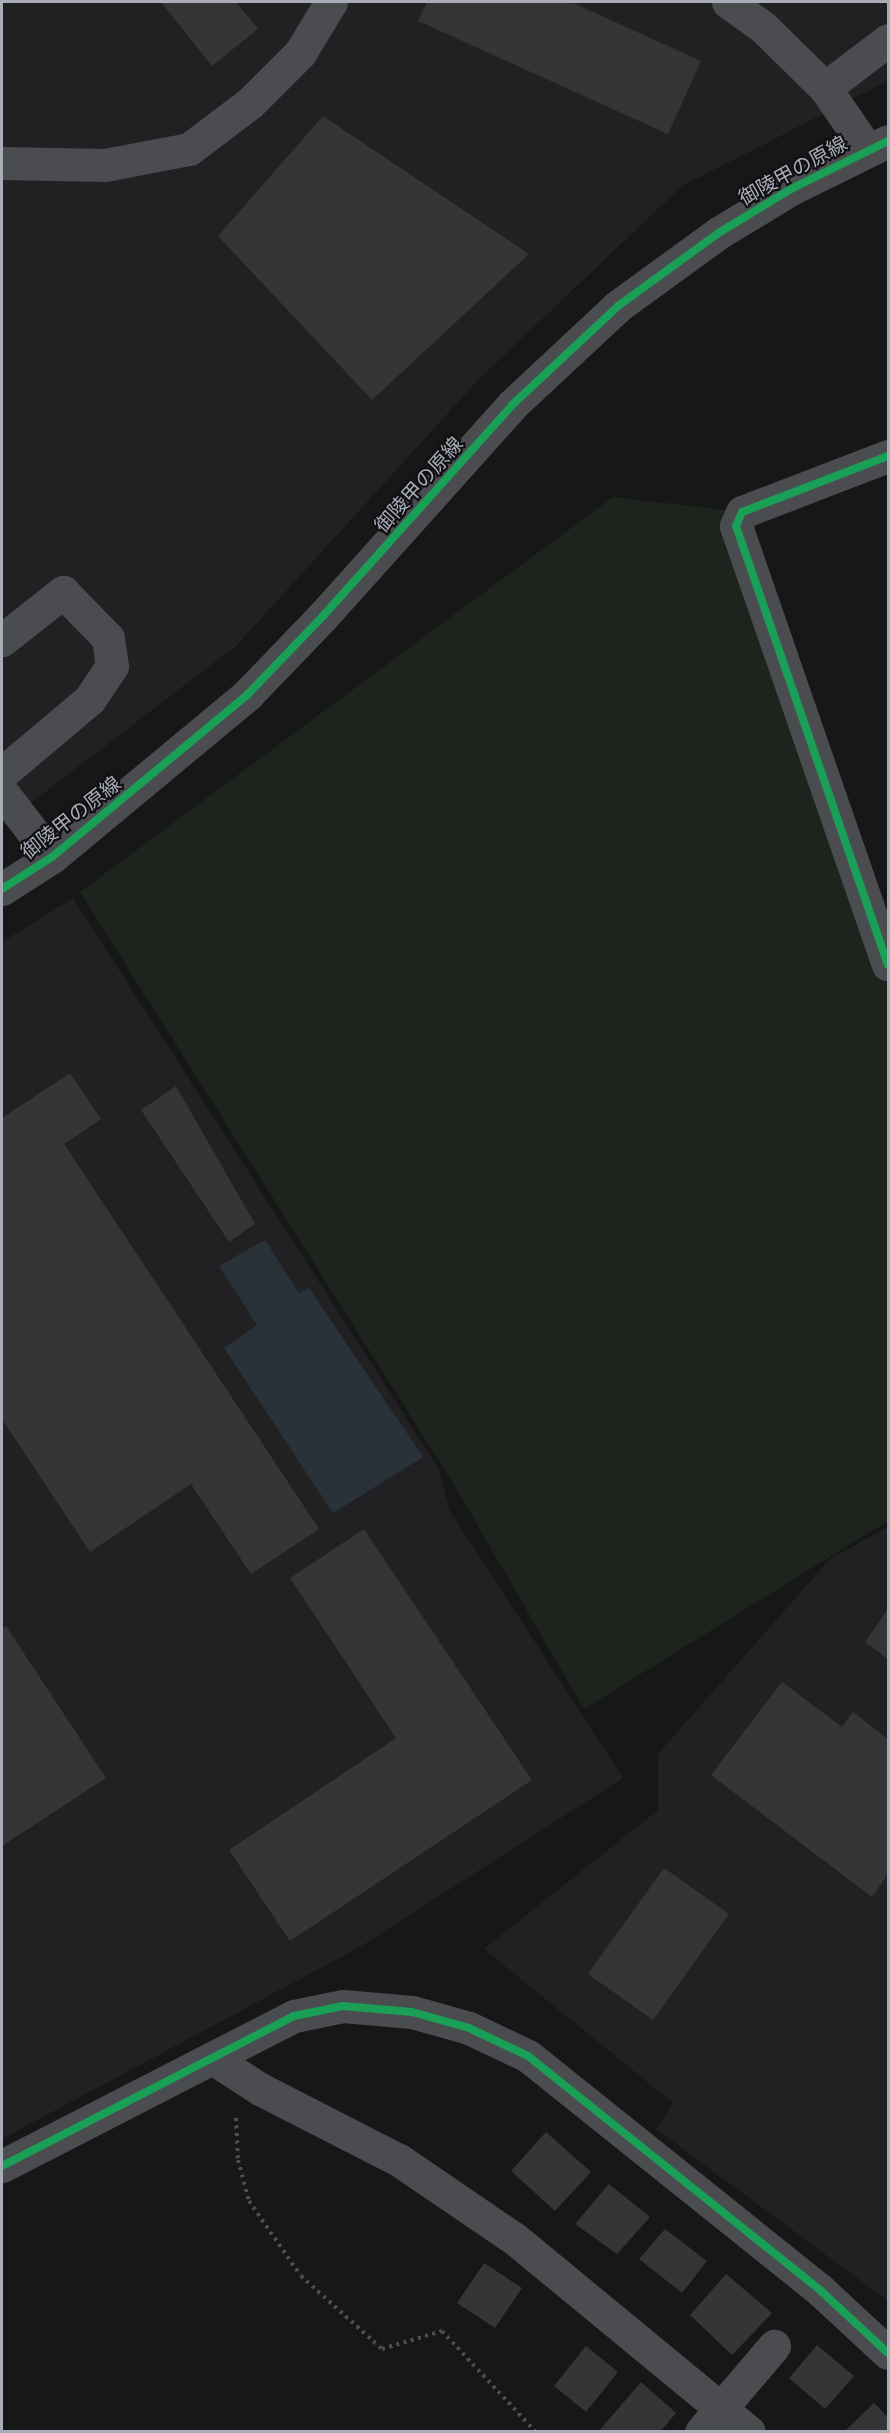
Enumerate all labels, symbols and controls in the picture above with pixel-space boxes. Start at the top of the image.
street label: 御陵甲の原線 [735,131,851,211]
street label: 御陵甲の原線 [370,432,468,538]
street label: 御陵甲の原線 [16,772,126,864]

